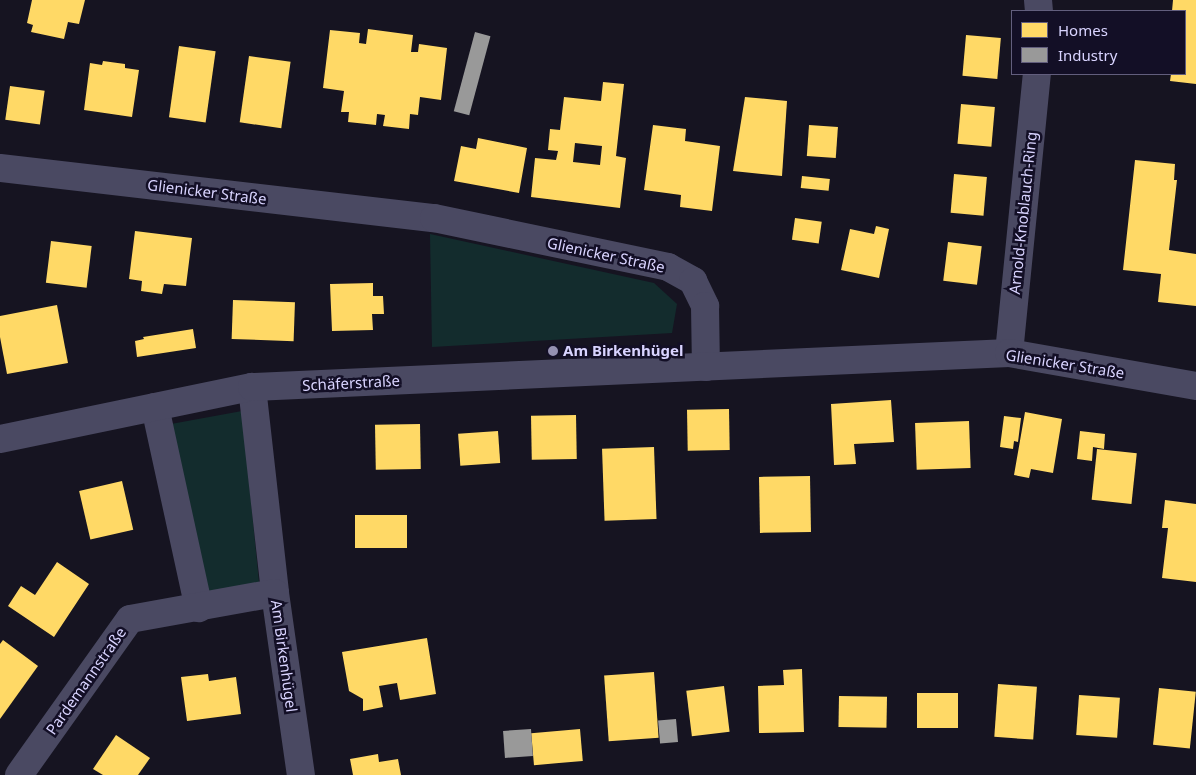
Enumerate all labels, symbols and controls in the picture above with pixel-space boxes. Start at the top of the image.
legend [1011,10,1186,75]
text: Homes [1058,20,1108,40]
text: Industry [1058,45,1117,65]
street label: Arnold-Knoblauch-Ring [1006,131,1040,295]
street label: Glienicker Straße [146,176,268,208]
street label: Glienicker Straße [545,234,667,276]
place label: Am Birkenhügel [563,342,683,360]
marker: Am Birkenhügel [547,345,559,357]
street label: Glienicker Straße [1004,346,1126,382]
street label: Schäferstraße [302,371,400,395]
street label: Am Birkenhügel [267,599,301,713]
street label: Pardemannstraße [42,624,130,738]

